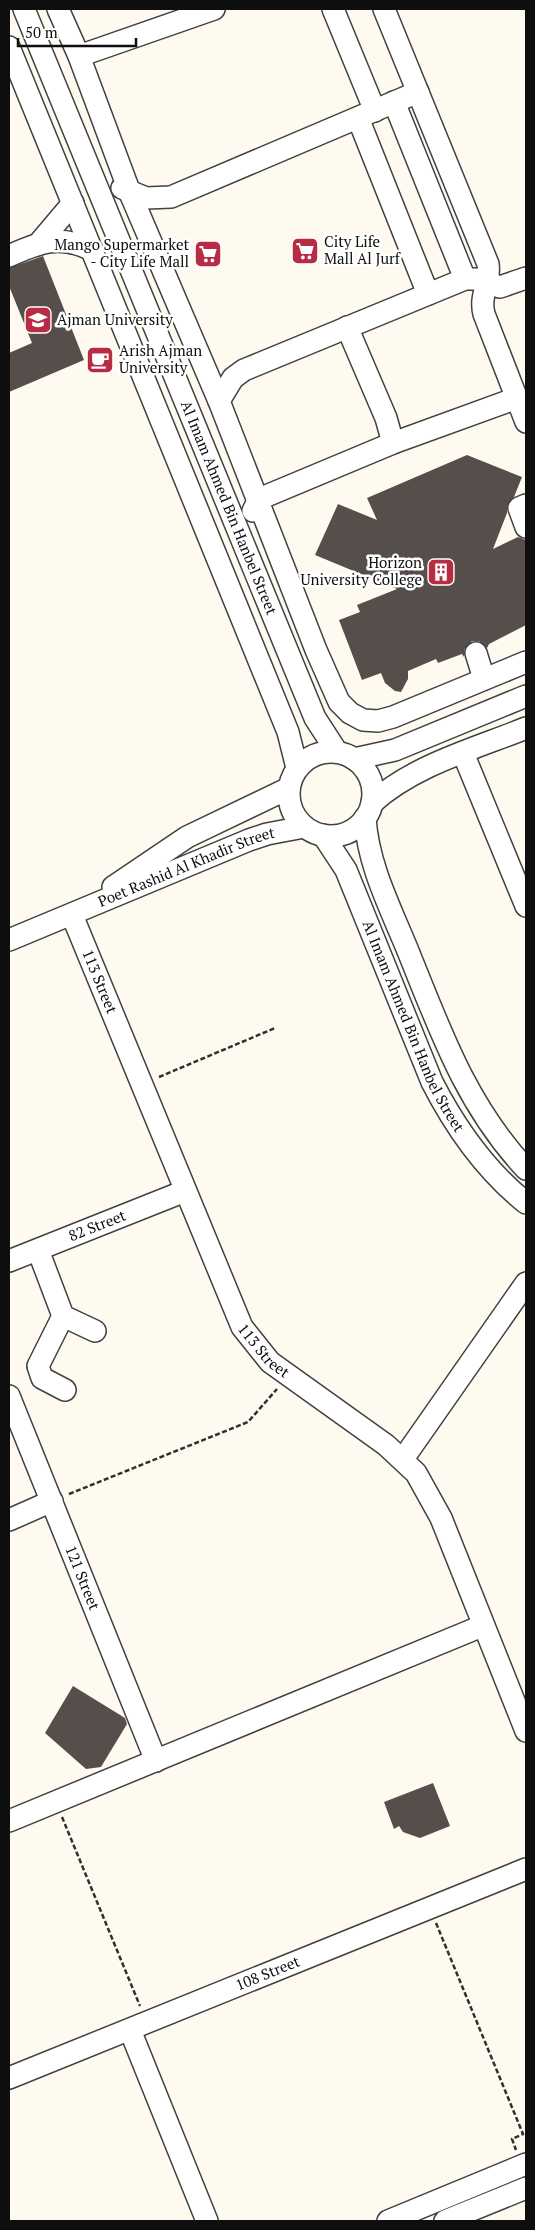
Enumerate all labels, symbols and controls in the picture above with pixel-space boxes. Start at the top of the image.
scale bar [18,15,135,47]
text: 50 m [25,22,58,42]
place label: City Life Mall Al Jurf [324,231,401,268]
place label: Mango Supermarket - City Life Mall [54,234,189,271]
supermarket icon: City Life Mall Al Jurf [290,236,320,266]
supermarket icon: Mango Supermarket - City Life Mall [193,239,223,269]
school or university icon: Ajman University [23,305,53,335]
place label: Ajman University [57,309,173,329]
place label: Arish Ajman University [119,340,202,377]
cafe icon: Arish Ajman University [85,345,115,375]
street label: Al Imam Ahmed Bin Hanbel Street [177,397,283,618]
place label: Horizon University College [300,552,422,589]
building icon: Horizon University College [426,557,456,587]
street label: Poet Rashid Al Khadir Street [95,822,277,911]
street label: Al Imam Ahmed Bin Hanbel Street [358,917,470,1136]
street label: 113 Street [78,946,123,1017]
street label: 82 Street [65,1204,129,1245]
street label: 113 Street [234,1319,294,1382]
street label: 121 Street [61,1542,105,1613]
street label: 108 Street [232,1950,303,1994]

